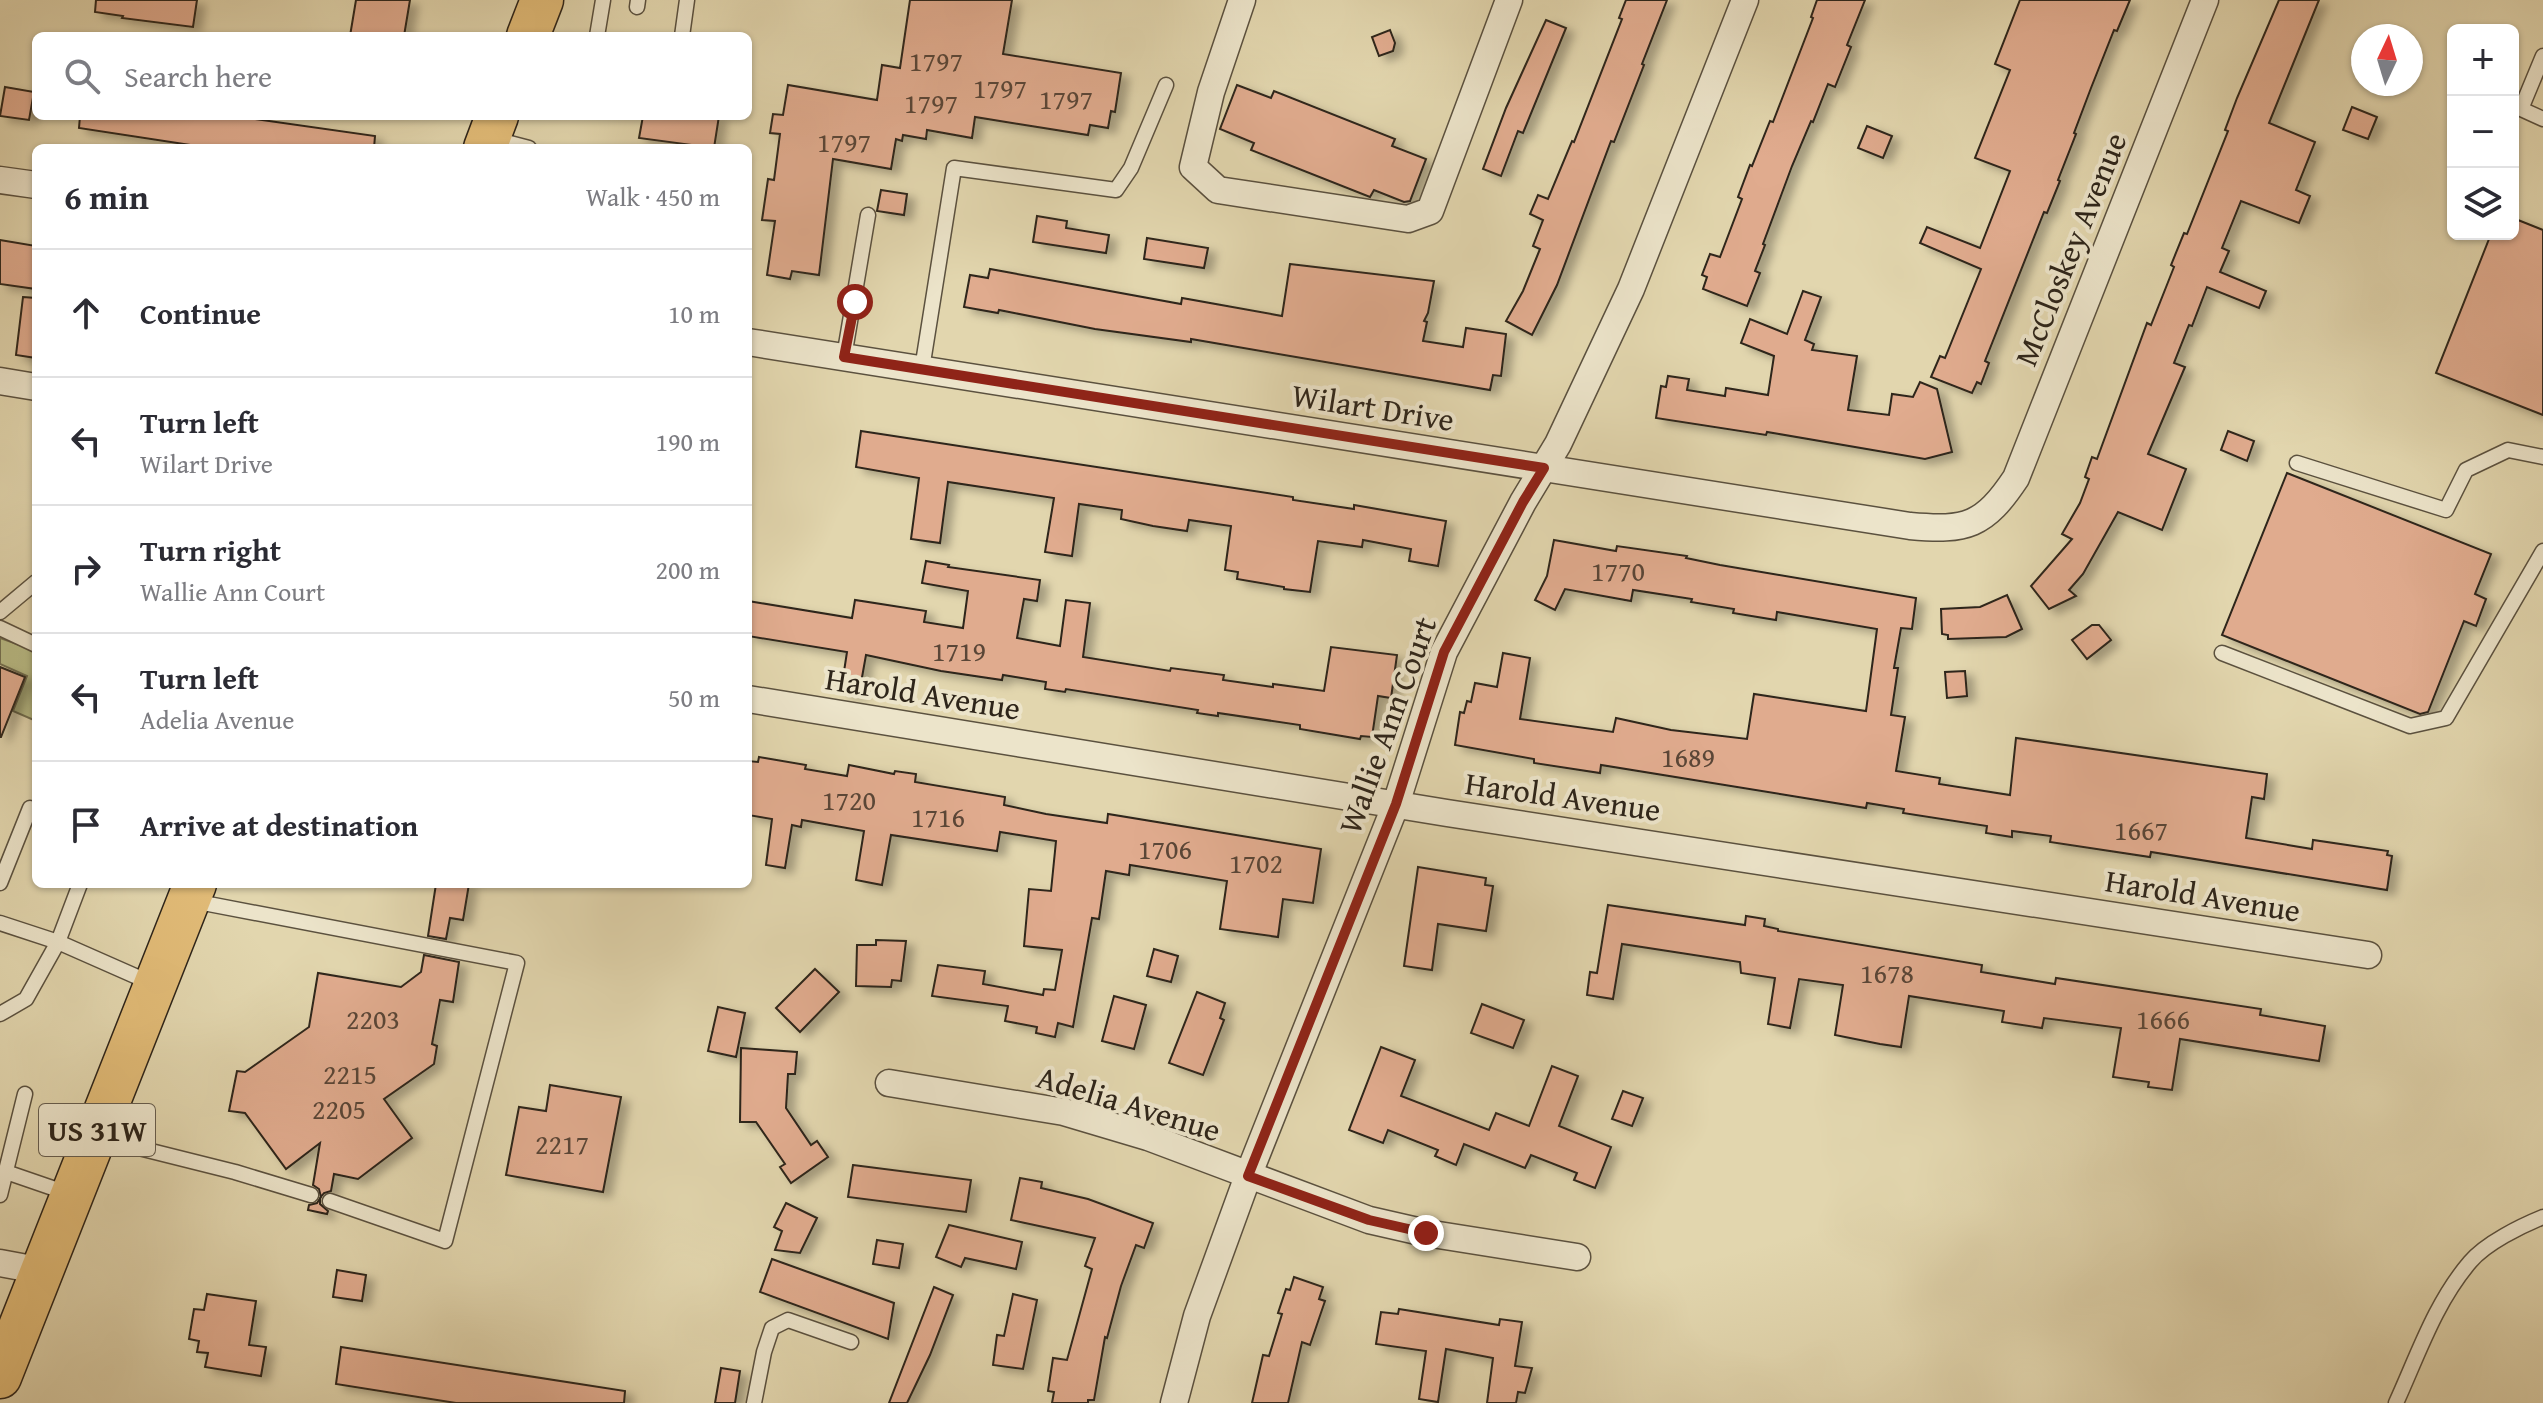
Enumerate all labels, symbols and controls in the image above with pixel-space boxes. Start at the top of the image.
north arrow [2351,24,2423,96]
map controls [2447,24,2519,240]
button: + [2447,24,2519,96]
search box [32,32,752,120]
house number: 1797 [909,40,963,81]
icon: search [60,54,104,98]
text: Search here [124,54,272,98]
house number: 1797 [973,67,1027,108]
house number: 1797 [1039,78,1093,119]
house number: 1797 [904,82,958,123]
button: − [2447,96,2519,168]
house number: 1797 [817,121,871,162]
street label: McCloskey Avenue [2002,125,2138,373]
button: layers [2447,168,2519,240]
text: 6 min [64,172,149,221]
text: Walk · 450 m [586,177,720,216]
route start [837,284,873,320]
icon: ahead [64,291,108,335]
text: Continue [140,291,261,335]
text: 10 m [668,294,720,333]
street label: Wilart Drive [1289,371,1457,443]
text: Turn left [140,400,259,444]
icon: left [64,419,108,463]
text: 190 m [655,422,720,461]
text: Wilart Drive [140,444,273,483]
text: Turn right [140,528,281,572]
icon: right [64,547,108,591]
text: 200 m [655,550,720,589]
house number: 1770 [1591,550,1645,591]
text: Wallie Ann Court [140,572,325,611]
street label: Wallie Ann Court [1326,610,1448,840]
house number: 1719 [932,630,986,671]
street label: Harold Avenue [822,654,1024,732]
text: Turn left [140,656,259,700]
icon: left [64,675,108,719]
text: 50 m [668,678,720,717]
text: Adelia Avenue [140,700,294,739]
house number: 1689 [1661,736,1715,777]
street label: Harold Avenue [1462,759,1664,833]
house number: 1720 [822,779,876,820]
house number: 1716 [911,796,965,837]
icon: arrive [64,803,108,847]
text: Arrive at destination [140,803,418,847]
house number: 1667 [2114,809,2168,850]
house number: 1706 [1138,828,1192,869]
house number: 1702 [1229,842,1283,883]
street label: Harold Avenue [2102,856,2304,934]
house number: 1678 [1860,952,1914,993]
house number: 2203 [346,998,400,1039]
house number: 1666 [2136,998,2190,1039]
house number: 2215 [323,1053,377,1094]
street label: Adelia Avenue [1031,1053,1227,1153]
house number: 2205 [312,1088,366,1129]
road number: US 31W [39,1104,155,1156]
house number: 2217 [535,1123,589,1164]
route end [1408,1215,1444,1251]

